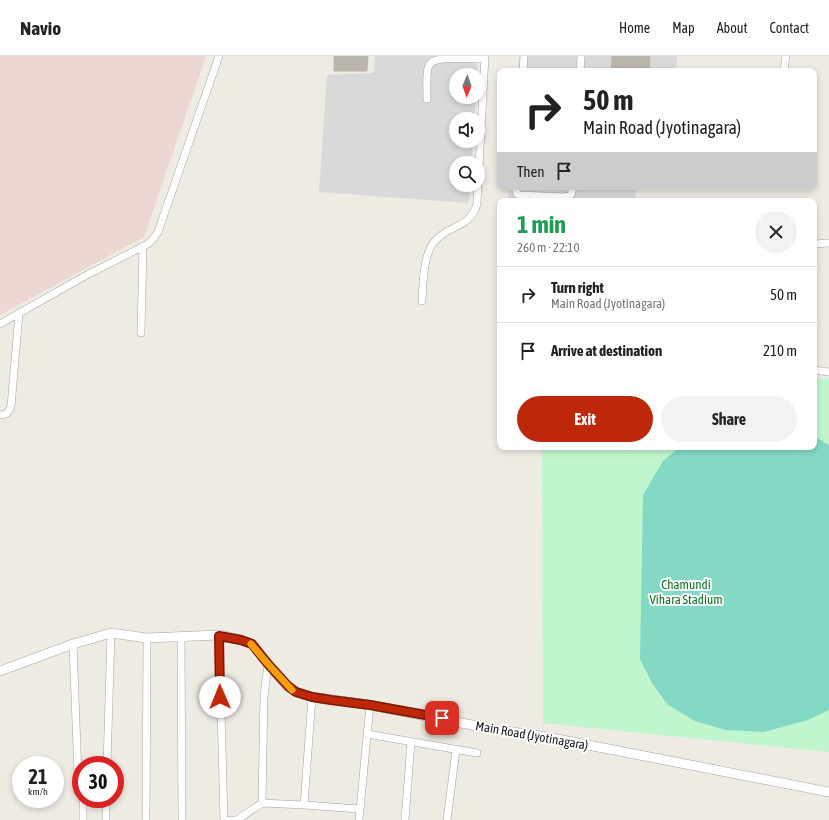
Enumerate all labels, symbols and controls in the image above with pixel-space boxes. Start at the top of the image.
text: Navio [20,17,61,39]
text: Home [619,20,650,36]
text: Map [672,20,695,36]
text: About [717,20,748,36]
text: Contact [770,20,809,36]
north arrow [449,68,485,104]
map controls [449,68,485,192]
icon: right [517,84,569,136]
text: 50 m [583,84,633,116]
button: sound [449,112,485,148]
text: Main Road (Jyotinagara) [583,117,741,138]
button: search [449,156,485,192]
icon: arrive [553,160,575,182]
text: Then [517,163,545,180]
text: 1 min [517,211,566,238]
button: close [755,211,797,253]
text: 260 m · 22:10 [517,240,580,255]
text: Turn right [551,279,604,296]
icon: right [517,284,539,306]
text: 50 m [770,286,797,303]
text: Main Road (Jyotinagara) [551,296,665,311]
icon: arrive [517,340,539,362]
text: Arrive at destination [551,342,662,359]
text: 210 m [763,342,797,359]
button: Exit [517,396,653,442]
button: Share [661,396,797,442]
park label: Chamundi Vihara Stadium [649,577,723,607]
position arrow [199,676,241,718]
pin [425,701,459,735]
icon: arrive [431,707,453,729]
street label: Main Road (Jyotinagara) [474,718,589,753]
speed limit sign: 30 [72,756,124,808]
text: 21 [29,765,47,788]
text: km/h [28,786,48,797]

